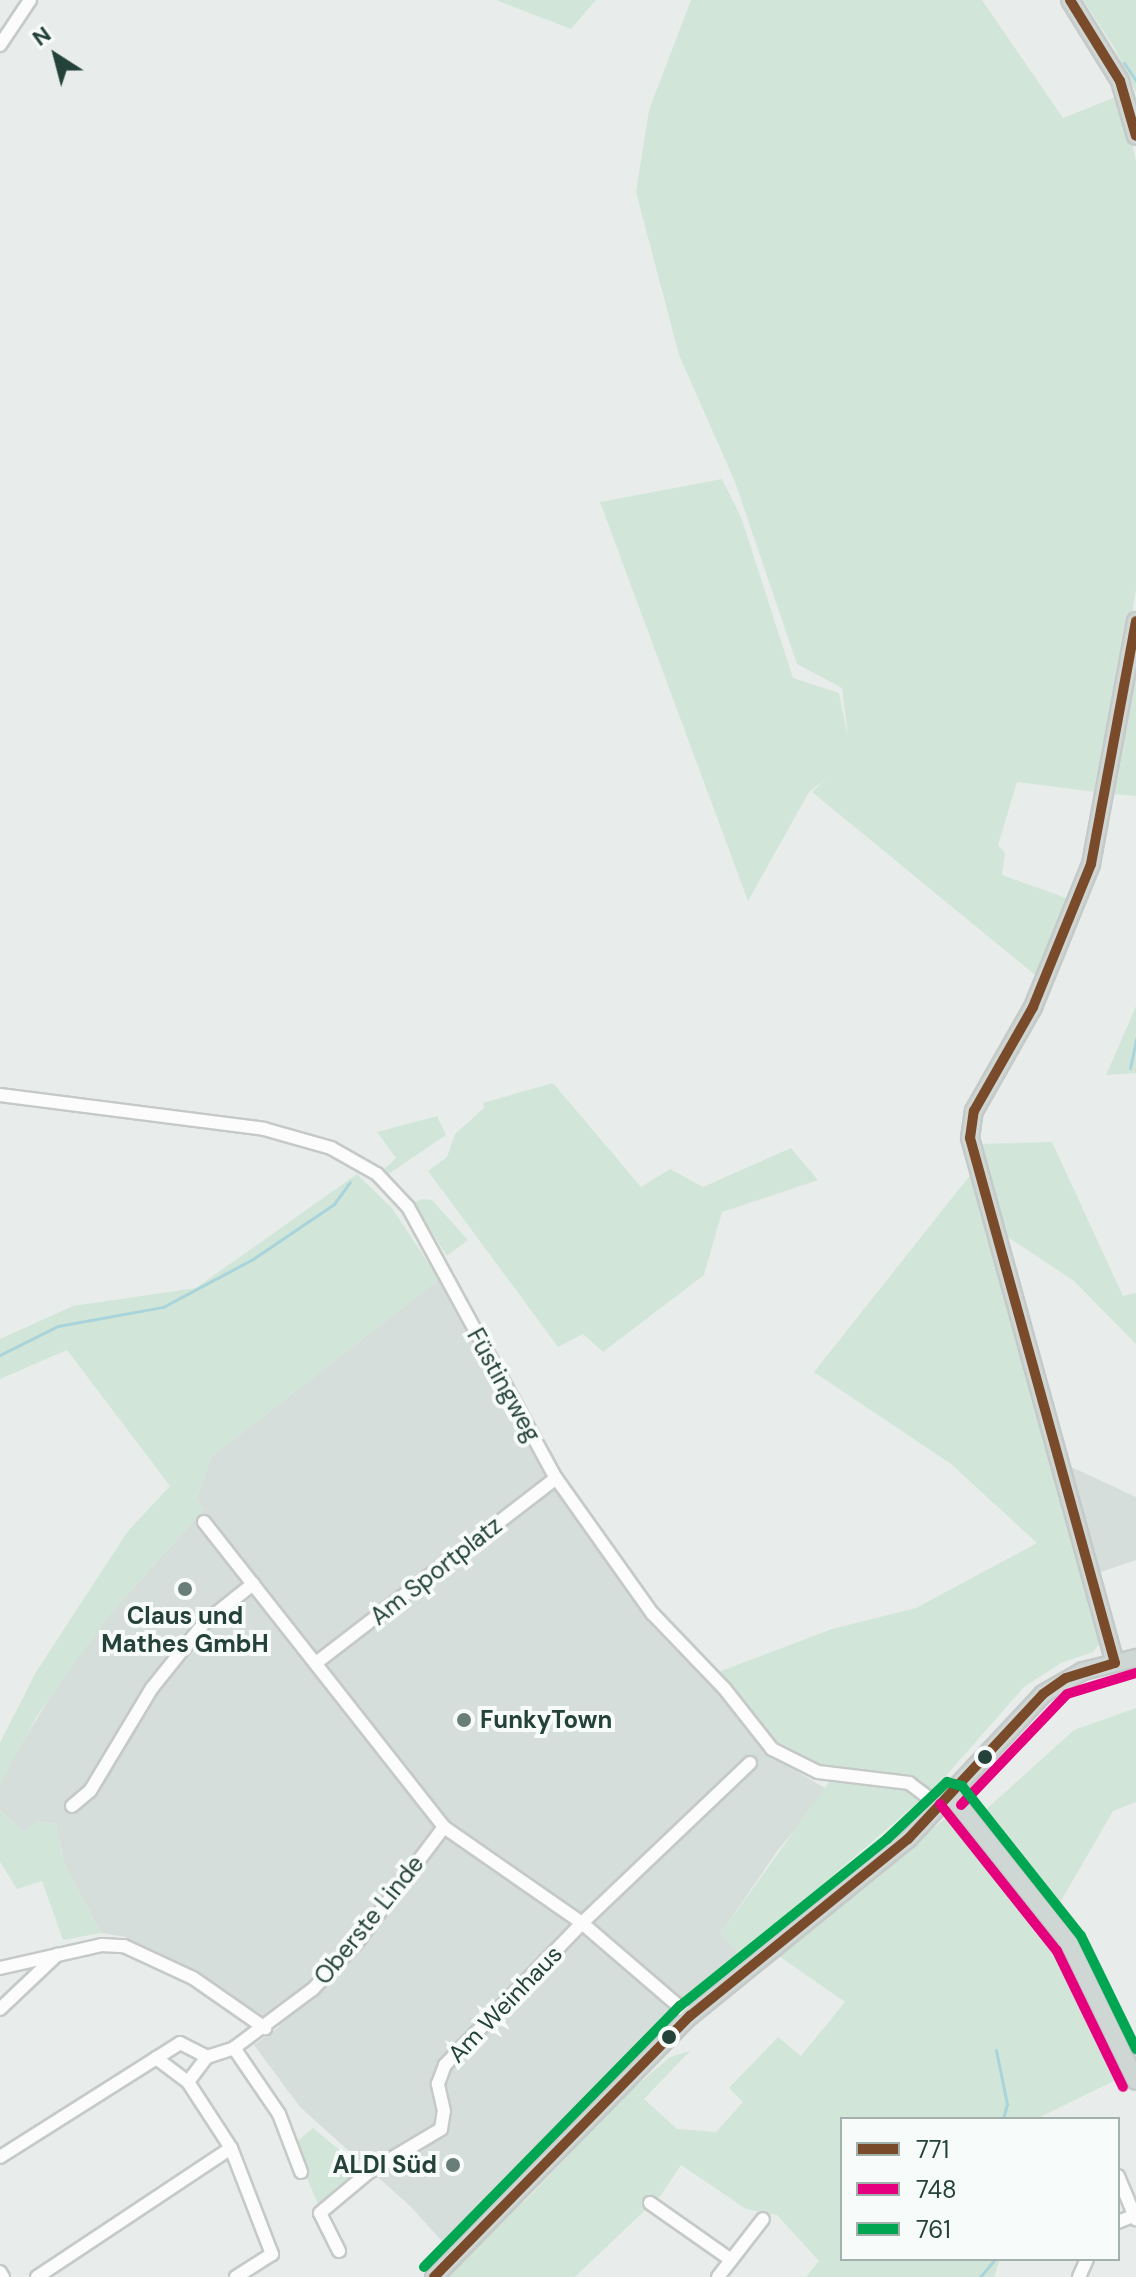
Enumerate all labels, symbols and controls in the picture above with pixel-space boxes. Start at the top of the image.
north arrow [16,16,96,96]
text: N [27,20,57,53]
street label: Füstingweg [461,1323,547,1447]
street label: Am Sportplatz [365,1511,507,1631]
marker: Claus und Mathes GmbH [176,1580,194,1598]
place label: Claus und Mathes GmbH [101,1602,269,1658]
place label: FunkyTown [480,1706,612,1734]
marker: FunkyTown [455,1711,473,1729]
unlabelled marker [977,1749,993,1765]
street label: Oberste Linde [308,1850,430,1990]
street label: Am Weinhaus [442,1939,568,2069]
unlabelled marker [661,2029,677,2045]
legend [840,2117,1120,2261]
text: 771 [916,2134,949,2165]
place label: ALDI Süd [332,2151,437,2179]
marker: ALDI Süd [444,2156,462,2174]
text: 748 [916,2174,957,2205]
text: 761 [916,2214,951,2245]

